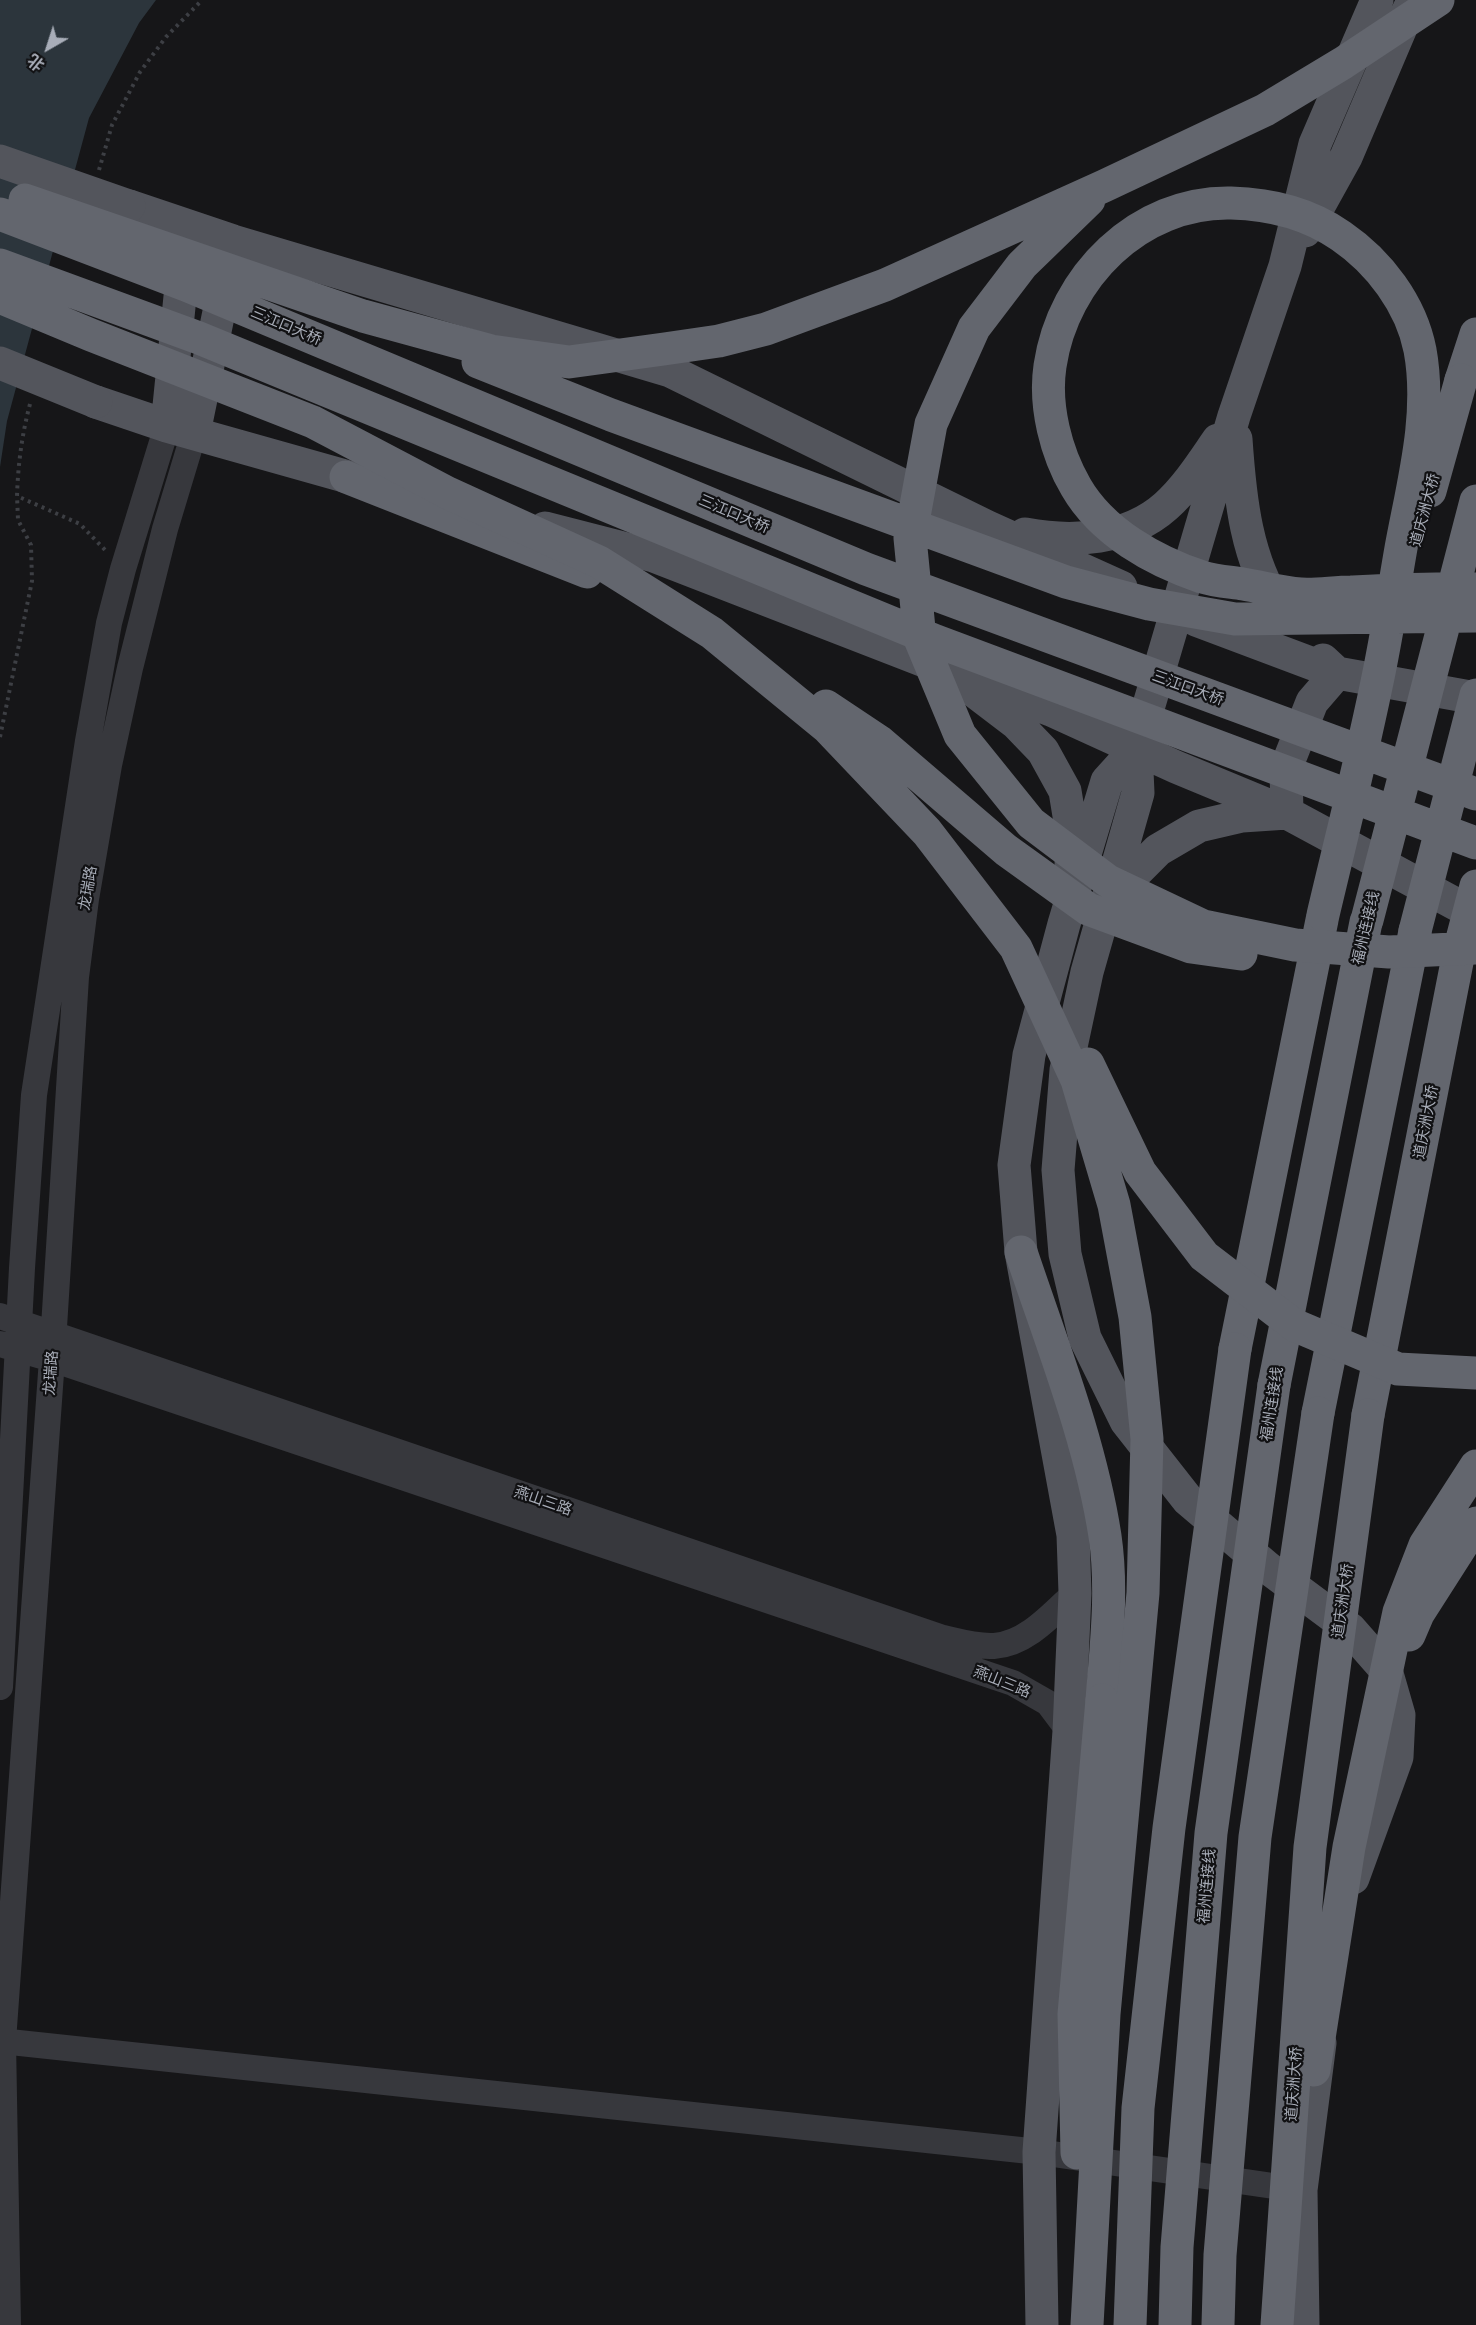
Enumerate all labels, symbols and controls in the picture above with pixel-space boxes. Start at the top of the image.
north arrow [18,18,78,78]
text: 北 [24,50,49,75]
street label: 三江口大桥 [248,303,324,349]
street label: 道庆洲大桥 [1407,471,1443,549]
street label: 三江口大桥 [696,491,772,537]
street label: 三江口大桥 [1150,667,1226,709]
street label: 龙瑞路 [75,864,101,912]
street label: 福州连接线 [1349,889,1383,967]
street label: 道庆洲大桥 [1410,1083,1442,1161]
street label: 龙瑞路 [40,1350,62,1396]
street label: 福州连接线 [1257,1366,1287,1442]
street label: 燕山三路 [512,1483,574,1519]
street label: 道庆洲大桥 [1329,1563,1357,1639]
street label: 燕山三路 [971,1662,1033,1702]
street label: 福州连接线 [1195,1848,1219,1924]
street label: 道庆洲大桥 [1282,2046,1306,2122]

